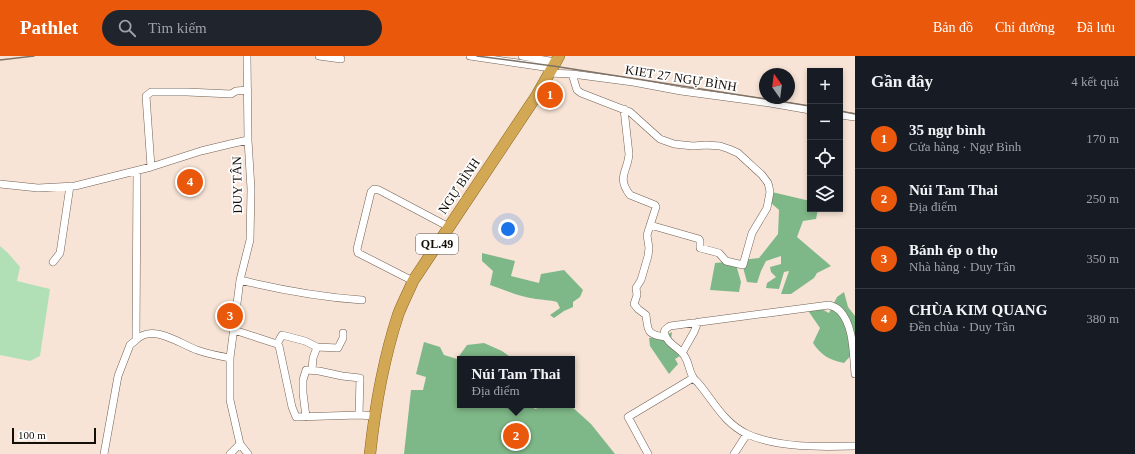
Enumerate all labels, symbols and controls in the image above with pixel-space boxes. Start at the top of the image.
search box [102,10,382,46]
text: Pathlet [20,17,78,38]
icon: search [116,17,138,39]
text: Tìm kiếm [148,20,207,36]
text: Bản đồ [933,20,973,35]
text: Chỉ đường [995,20,1055,35]
text: Đã lưu [1077,20,1115,35]
street label: KIET 27 NGỰ BÌNH [624,62,738,94]
north arrow [759,68,795,104]
map controls [807,68,843,212]
button: + [807,68,843,104]
text: Gần đây [871,72,933,91]
text: 4 kết quả [1071,74,1119,89]
pin: 1 [537,80,563,110]
button: − [807,104,843,140]
text: 35 ngự bình [909,122,986,138]
text: 1 [881,131,887,146]
text: 170 m [1086,131,1119,146]
text: Cửa hàng · Ngự Bình [909,139,1021,154]
button: locate [807,140,843,176]
street label: NGỰ BÌNH [435,155,483,217]
street label: DUY TÂN [229,156,245,214]
pin: 4 [177,167,203,197]
button: layers [807,176,843,212]
text: Núi Tam Thai [909,182,998,198]
text: 2 [881,191,887,206]
text: 250 m [1086,191,1119,206]
text: Địa điểm [909,199,957,214]
your location [498,219,518,239]
road number: QL.49 [416,234,458,254]
text: Bánh ép o thọ [909,242,998,258]
text: 3 [881,251,887,266]
text: 350 m [1086,251,1119,266]
text: Nhà hàng · Duy Tân [909,259,1016,274]
pin: 3 [217,301,243,331]
text: CHÙA KIM QUANG [909,302,1047,318]
text: 4 [881,311,887,326]
text: 380 m [1086,311,1119,326]
text: Đền chùa · Duy Tân [909,319,1015,334]
popup [457,356,575,408]
text: Núi Tam Thai [472,366,560,382]
text: Địa điểm [472,383,520,398]
pin: 2 [503,421,529,451]
scale bar [12,426,96,445]
text: 100 m [18,429,46,441]

